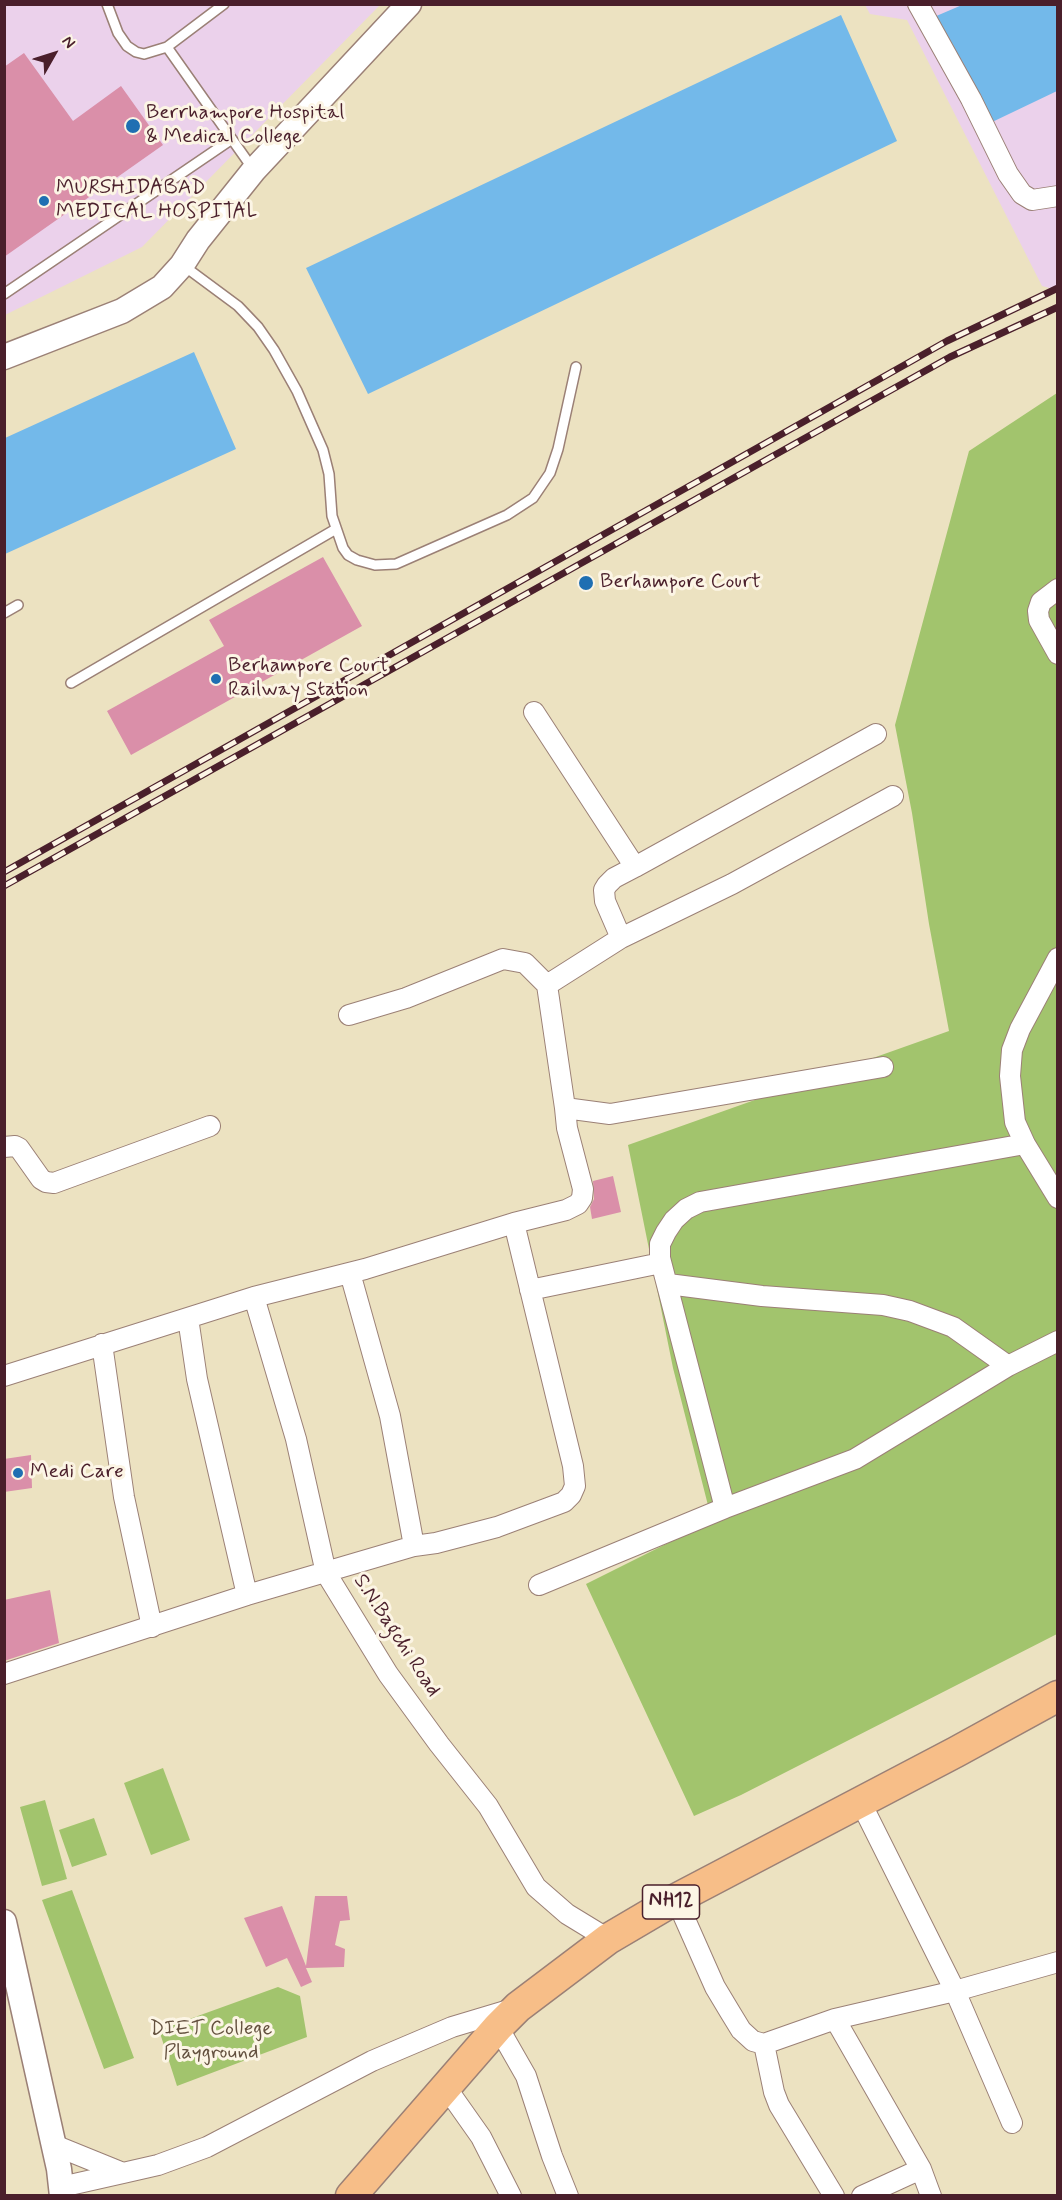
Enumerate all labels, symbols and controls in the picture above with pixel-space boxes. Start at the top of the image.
north arrow [24,24,84,84]
text: N [57,32,80,53]
place label: Berrhampore Hospital & Medical College [146,101,344,151]
marker: Berrhampore Hospital & Medical College [124,117,142,135]
place label: MURSHIDABAD MEDICAL HOSPITAL [56,176,257,226]
marker: MURSHIDABAD MEDICAL HOSPITAL [37,194,51,208]
place label: Berhampore Court [600,570,761,596]
marker: Berhampore Court [577,574,595,592]
place label: Berhampore Court Railway Station [228,654,389,704]
marker: Berhampore Court Railway Station [209,672,223,686]
place label: Medi Care [30,1460,124,1486]
marker: Medi Care [11,1466,25,1480]
street label: S.N.Bagchi Road [347,1570,445,1702]
road number: NH12 [642,1885,700,1919]
park label: DIET College Playground [150,2017,272,2067]

